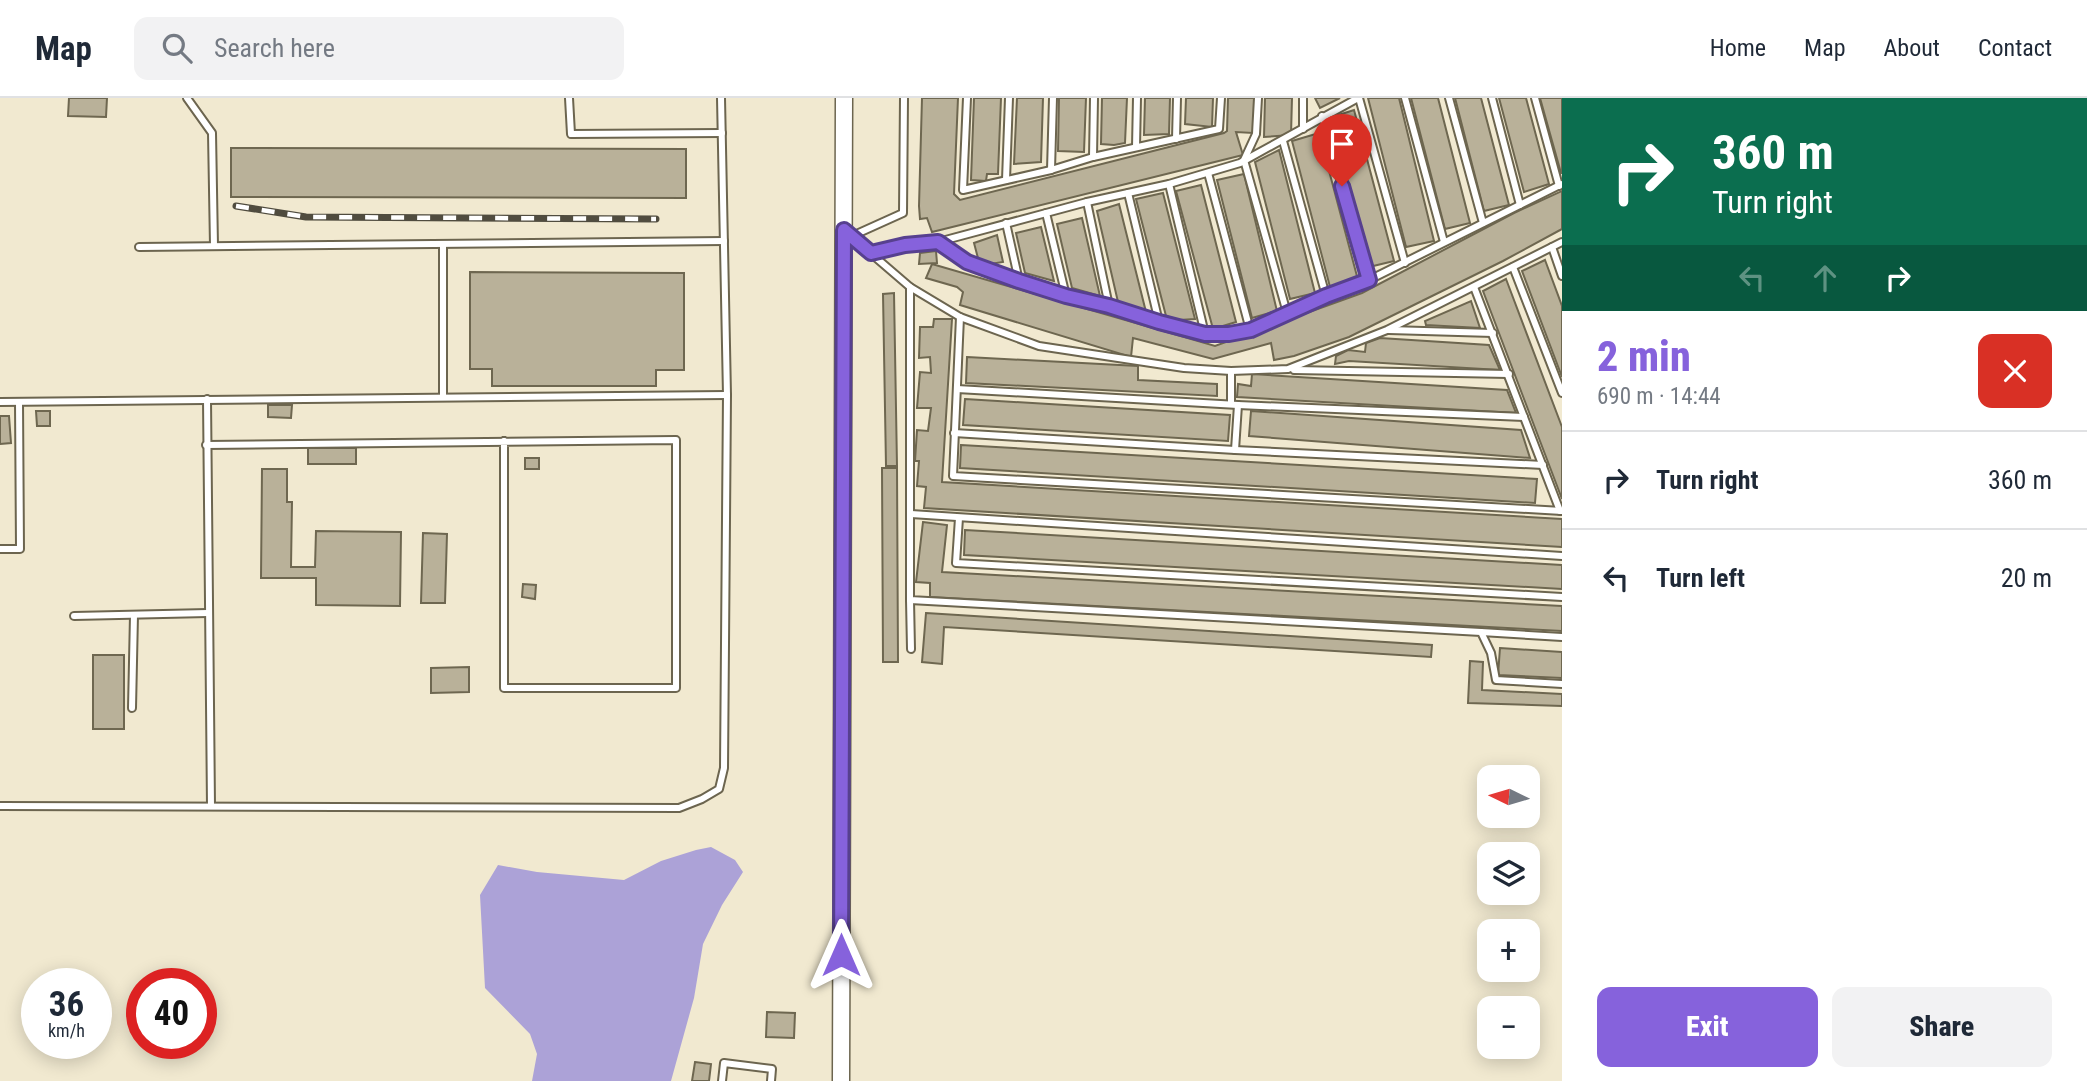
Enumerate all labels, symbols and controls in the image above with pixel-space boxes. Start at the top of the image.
search box [134,17,624,80]
text: Map [35,29,92,68]
icon: search [158,29,196,67]
text: Search here [214,33,335,63]
text: Home [1710,34,1766,62]
text: Map [1804,34,1846,62]
text: About [1884,34,1940,62]
text: Contact [1978,34,2052,62]
pin [1312,114,1372,186]
text: 360 m [1712,124,1834,181]
icon: arrive [1323,125,1361,163]
icon: right [1597,126,1688,217]
text: Turn right [1712,183,1833,221]
icon: left [1733,259,1771,297]
icon: ahead [1806,259,1844,297]
icon: right [1879,259,1917,297]
text: 2 min [1597,332,1691,381]
button: close [1978,334,2052,408]
text: 690 m · 14:44 [1597,383,1721,410]
icon: right [1597,461,1635,499]
text: Turn right [1656,465,1758,495]
text: 360 m [1988,465,2052,495]
icon: left [1597,559,1635,597]
text: Turn left [1656,563,1745,593]
text: 20 m [2001,563,2052,593]
north arrow [1477,765,1540,828]
map controls [1477,765,1540,1059]
button: layers [1477,842,1540,905]
position arrow [804,918,878,992]
button: + [1477,919,1540,982]
speed limit sign: 40 [126,968,217,1059]
text: 36 [49,984,84,1025]
button: Exit [1597,987,1818,1067]
button: Share [1832,987,2052,1067]
button: − [1477,996,1540,1059]
text: km/h [48,1020,85,1041]

